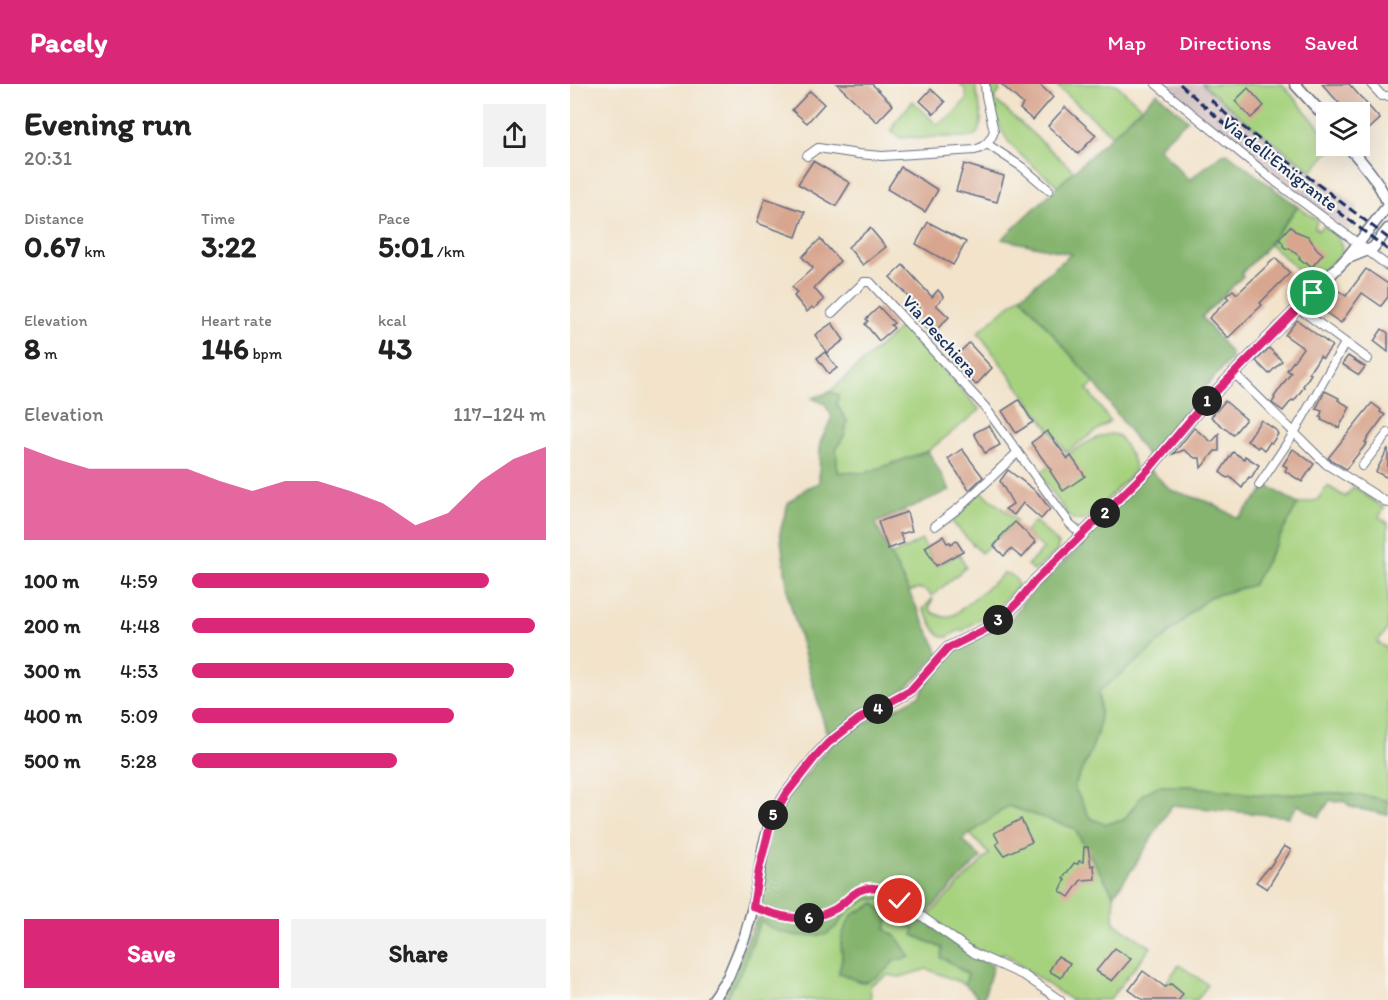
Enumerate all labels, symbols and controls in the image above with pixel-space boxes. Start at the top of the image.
text: Pacely [30,25,107,59]
text: Map [1108,30,1146,55]
text: Directions [1179,30,1271,55]
text: Saved [1304,30,1358,55]
map controls [1316,102,1370,156]
button: layers [1316,102,1370,156]
text: Evening run [24,104,191,143]
button: share [483,104,546,167]
street label: Via dell'Emigrante [1218,112,1342,216]
text: 20:31 [24,146,72,170]
text: Distance [24,209,84,228]
text: Time [201,209,235,228]
text: Pace [378,209,410,228]
text: 0.67 [24,228,81,265]
text: 3:22 [201,228,256,265]
text: 5:01 [378,228,434,265]
text: km [81,242,105,261]
text: /km [434,242,465,261]
pin [1287,267,1338,318]
icon: arrive [1296,276,1329,309]
street label: Via Peschiera [898,291,983,382]
text: Elevation [24,311,88,330]
text: Heart rate [201,311,272,330]
text: kcal [378,311,406,330]
text: 8 [24,330,40,367]
text: 146 [201,330,249,367]
text: 43 [378,330,412,367]
text: m [40,344,58,363]
text: bpm [249,344,282,363]
pin: 1 [1192,386,1222,416]
text: 1 [1203,391,1211,410]
text: Elevation [24,402,103,426]
text: 117–124 m [453,402,546,426]
pin: 2 [1090,498,1120,528]
text: 2 [1101,503,1109,522]
text: 100 m [24,569,79,593]
text: 4:59 [120,569,158,593]
pin: 3 [983,605,1013,635]
text: 3 [994,610,1002,629]
text: 200 m [24,614,80,638]
text: 4:48 [120,614,160,638]
text: 300 m [24,659,81,683]
text: 4:53 [120,659,158,683]
pin: 4 [863,694,893,724]
text: 4 [873,699,883,718]
text: 400 m [24,704,82,728]
text: 5:09 [120,704,158,728]
text: 500 m [24,749,80,773]
text: 5:28 [120,749,157,773]
pin: 5 [758,800,788,830]
text: 5 [769,805,777,824]
pin [874,875,925,926]
icon: check [883,884,916,917]
pin: 6 [794,903,824,933]
text: 6 [805,908,813,927]
button: Save [24,919,279,988]
button: Share [291,919,546,988]

